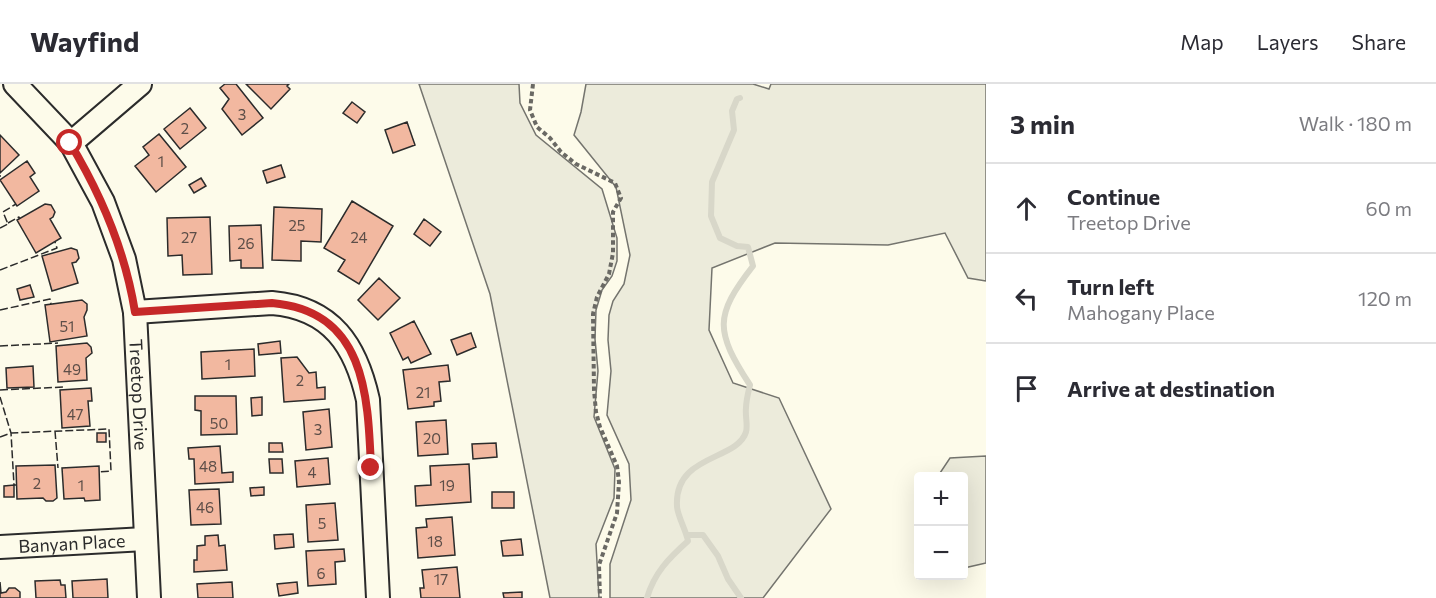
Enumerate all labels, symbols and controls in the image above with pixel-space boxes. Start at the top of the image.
text: Wayfind [30,24,139,58]
text: Map [1180,29,1224,54]
text: Layers [1257,29,1319,54]
text: Share [1352,29,1406,54]
house number: 3 [238,105,246,123]
text: 3 min [1010,108,1075,139]
text: Walk · 180 m [1299,111,1412,135]
house number: 2 [181,119,189,137]
route start [56,129,82,155]
house number: 1 [158,152,164,170]
text: Continue [1067,183,1160,210]
icon: ahead [1010,192,1043,225]
text: 60 m [1366,196,1412,220]
text: Treetop Drive [1067,210,1191,234]
house number: 25 [289,216,305,234]
house number: 27 [181,228,197,246]
house number: 24 [350,228,368,246]
house number: 26 [237,234,255,252]
text: Turn left [1067,273,1154,300]
icon: left [1010,282,1043,315]
text: 120 m [1358,286,1412,310]
text: Mahogany Place [1067,300,1215,324]
house number: 51 [59,317,75,335]
street label: Treetop Drive [125,338,153,451]
house number: 1 [225,355,231,373]
house number: 49 [63,360,81,378]
house number: 2 [296,371,304,389]
icon: arrive [1010,372,1043,405]
text: Arrive at destination [1067,375,1275,402]
house number: 21 [416,383,430,401]
house number: 47 [67,405,83,423]
house number: 50 [210,414,228,432]
house number: 3 [314,420,322,438]
house number: 20 [423,429,441,447]
route end [357,454,383,480]
house number: 48 [199,457,217,475]
house number: 4 [308,463,317,481]
map controls [914,472,968,580]
button: + [914,472,968,526]
house number: 2 [33,474,41,492]
house number: 1 [78,476,84,494]
house number: 19 [439,476,455,494]
house number: 46 [196,498,214,516]
house number: 5 [318,514,326,532]
button: − [914,526,968,580]
street label: Banyan Place [18,529,126,557]
house number: 18 [427,532,443,550]
house number: 6 [316,564,326,582]
house number: 17 [434,570,448,588]

